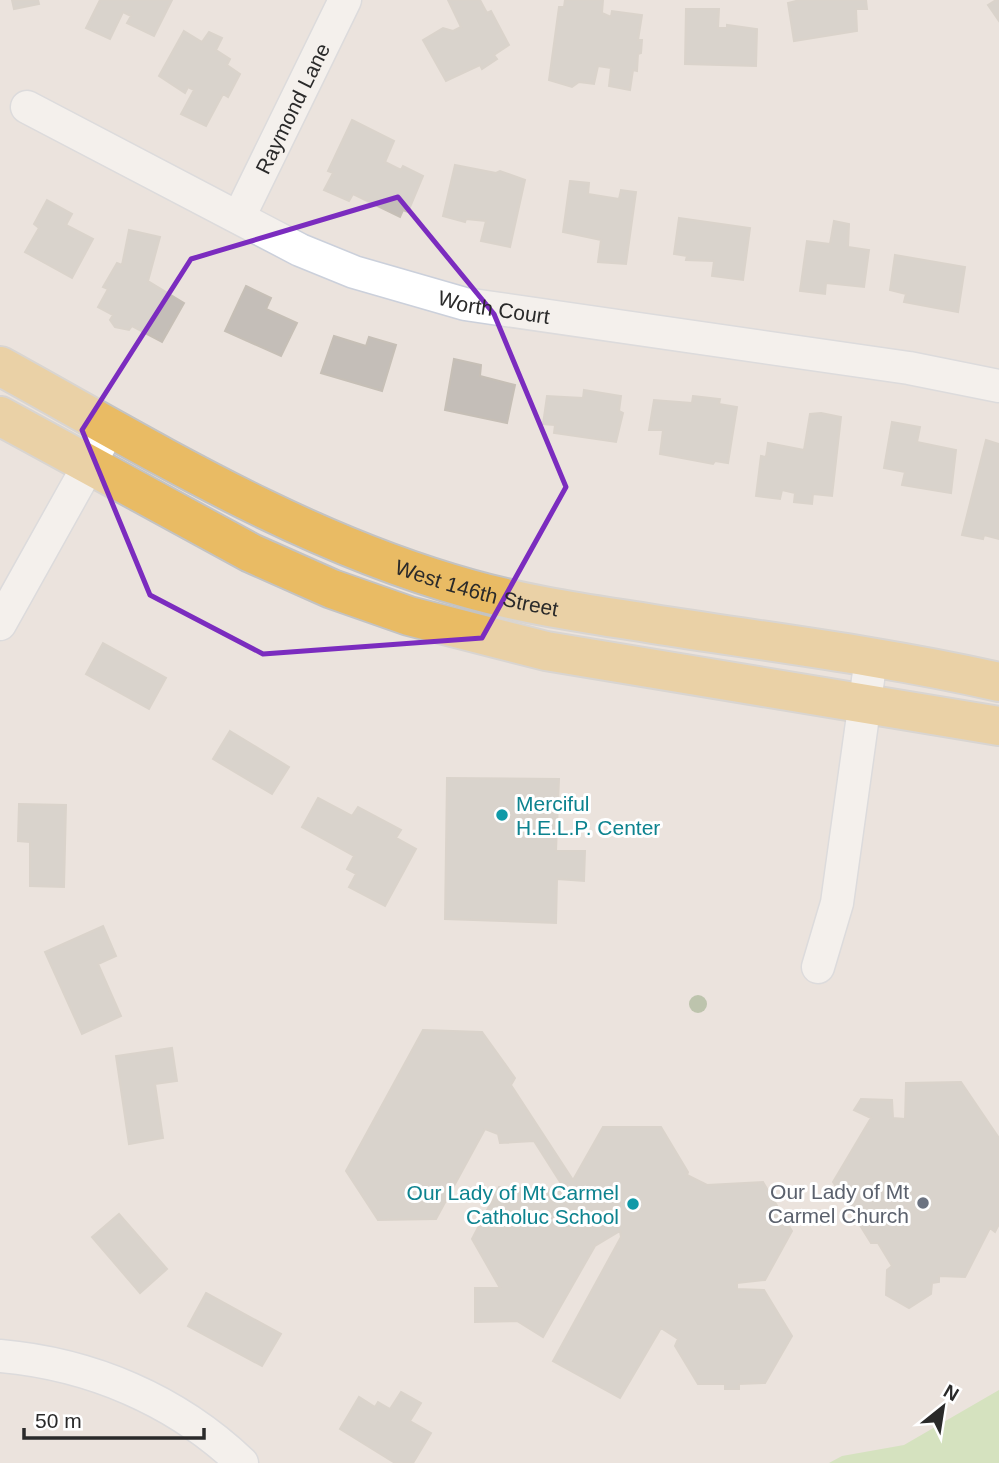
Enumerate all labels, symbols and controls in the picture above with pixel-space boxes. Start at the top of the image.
street label: Raymond Lane [250,39,334,177]
street label: Worth Court [435,285,551,328]
street label: West 146th Street [392,555,560,620]
place label: Merciful H.E.L.P. Center [516,792,660,839]
marker: Merciful H.E.L.P. Center [494,807,510,823]
place label: Our Lady of Mt Carmel Church [768,1180,909,1227]
place label: Our Lady of Mt Carmel Catholuc School [407,1181,619,1228]
marker: Our Lady of Mt Carmel Church [915,1195,931,1211]
marker: Our Lady of Mt Carmel Catholuc School [625,1196,641,1212]
north arrow [908,1372,978,1442]
text: N [940,1380,962,1405]
scale bar [24,1396,205,1440]
text: 50 m [35,1409,82,1432]

